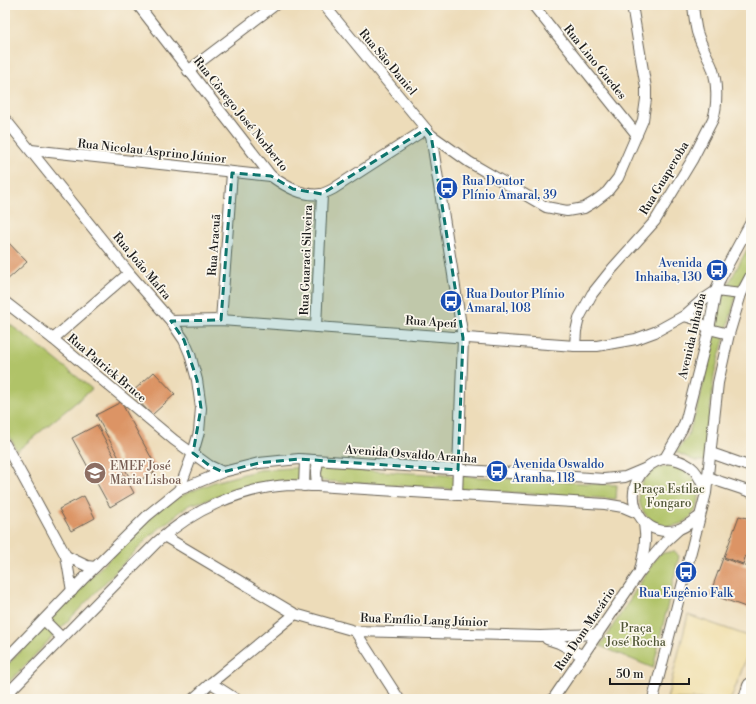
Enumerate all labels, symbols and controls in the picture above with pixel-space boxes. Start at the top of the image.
street label: Rua Lino Guedes [560,22,629,103]
street label: Rua São Daniel [356,26,420,99]
street label: Rua Cônego José Norberto [190,54,292,175]
street label: Rua Nicolau Asprino Júnior [77,136,227,167]
street label: Rua Guaperoba [637,138,693,218]
place label: Rua Doutor Plínio Amaral, 39 [462,174,557,203]
bus stop icon: Rua Doutor Plínio Amaral, 39 [434,175,460,201]
street label: Rua Guaraci Silveira [297,204,316,316]
street label: Rua Aracuã [205,213,224,277]
street label: Rua João Mafra [109,230,175,304]
place label: Avenida Inhaiba, 130 [635,256,703,285]
bus stop icon: Avenida Inhaiba, 130 [704,257,730,283]
place label: Rua Doutor Plínio Amaral, 108 [465,287,565,316]
bus stop icon: Rua Doutor Plínio Amaral, 108 [438,288,464,314]
street label: Avenida Inhaíba [675,291,710,382]
street label: Rua Apeú [405,313,457,332]
street label: Rua Patrick Bruce [64,331,149,406]
street label: Avenida Osvaldo Aranha [343,442,478,467]
place label: Avenida Oswaldo Aranha, 118 [511,457,605,486]
bus stop icon: Avenida Oswaldo Aranha, 118 [484,458,510,484]
place label: EMEF José Maria Lisboa [110,459,182,488]
school or university icon: EMEF José Maria Lisboa [82,460,108,486]
park label: Praça Estilac Fongaro [633,482,705,511]
bus stop icon: Rua Eugênio Falk [673,559,699,585]
street label: Rua Dom Macário [552,584,619,674]
place label: Rua Eugênio Falk [639,586,734,601]
street label: Rua Emílio Lang Júnior [360,611,488,630]
park label: Praça José Rocha [605,621,667,650]
scale bar [610,660,689,686]
text: 50 m [616,667,644,682]

